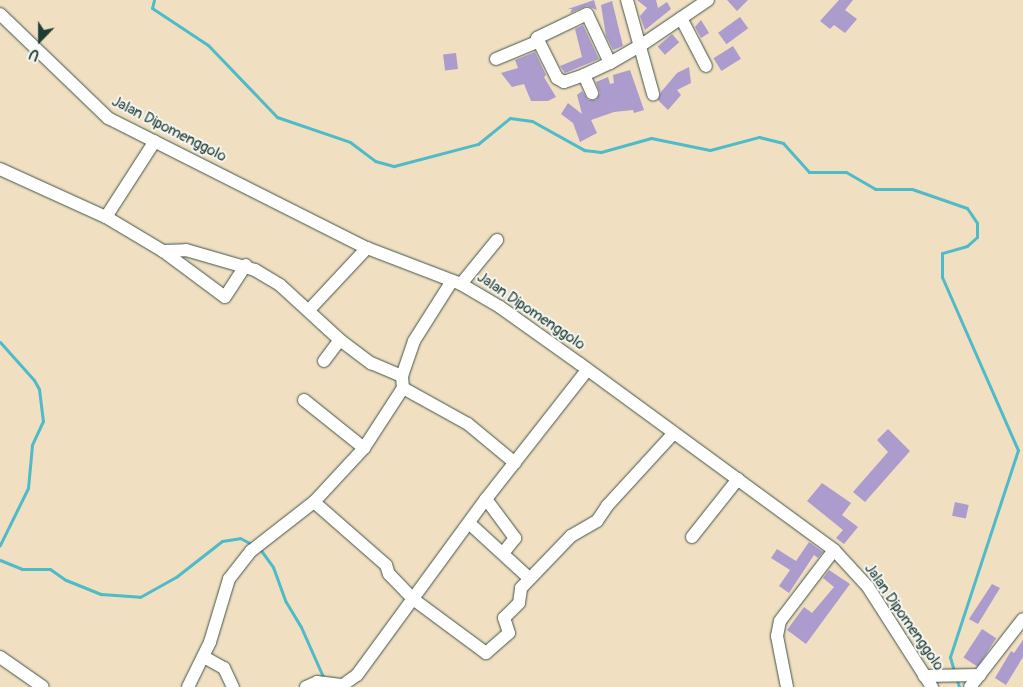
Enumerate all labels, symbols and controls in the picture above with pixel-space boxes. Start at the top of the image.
north arrow [15,15,65,65]
text: U [27,45,42,64]
street label: Jalan Dipomenggolo [109,92,229,166]
street label: Jalan Dipomenggolo [474,268,588,354]
street label: Jalan Dipomenggolo [860,560,948,674]

